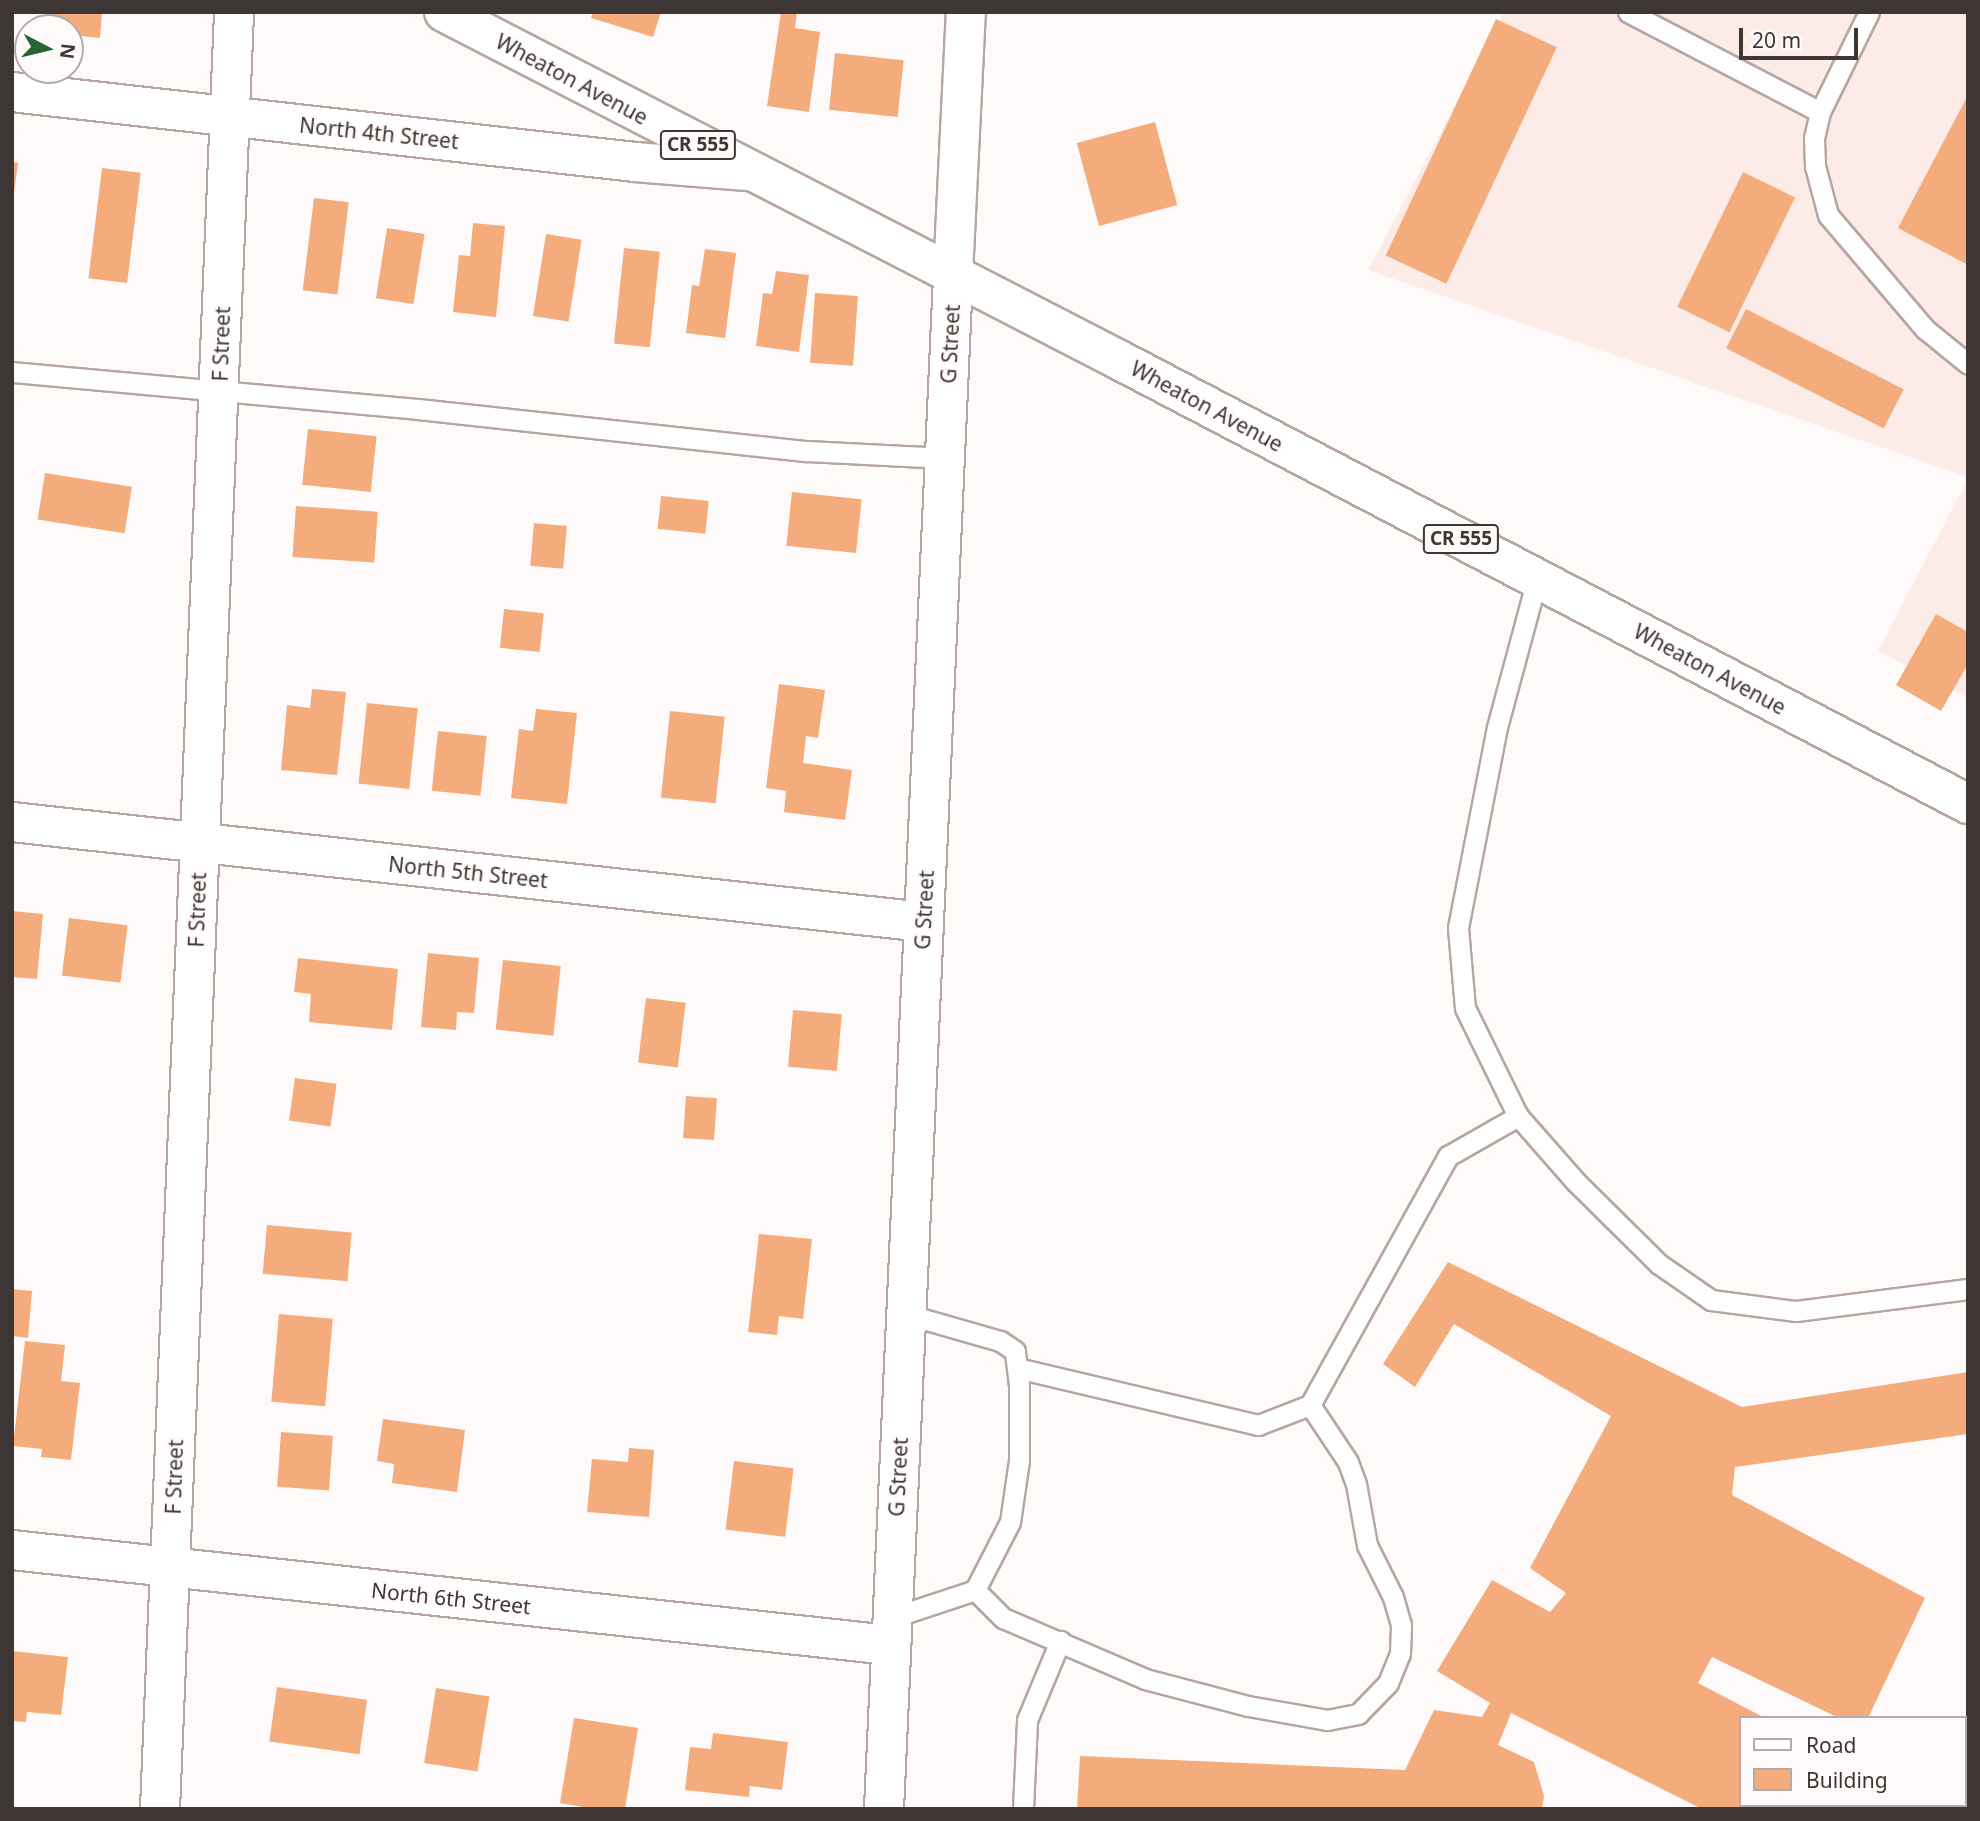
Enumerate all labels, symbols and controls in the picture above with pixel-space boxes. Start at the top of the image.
north arrow [14,14,84,84]
scale bar [1742,14,1861,58]
text: 20 m [1752,26,1801,54]
street label: Wheaton Avenue [492,28,652,130]
text: N [54,42,82,61]
street label: North 4th Street [298,112,460,154]
road number: CR 555 [660,130,736,160]
street label: G Street [935,304,965,384]
street label: F Street [207,306,235,382]
street label: Wheaton Avenue [1127,355,1287,457]
road number: CR 555 [1422,524,1500,554]
street label: Wheaton Avenue [1630,618,1790,720]
street label: North 5th Street [387,851,549,893]
street label: G Street [909,870,939,950]
street label: F Street [183,872,211,948]
street label: G Street [883,1437,913,1517]
street label: F Street [160,1439,188,1515]
street label: North 6th Street [370,1577,532,1619]
legend [1738,1716,1966,1807]
text: Road [1806,1731,1856,1759]
text: Building [1806,1766,1888,1794]

